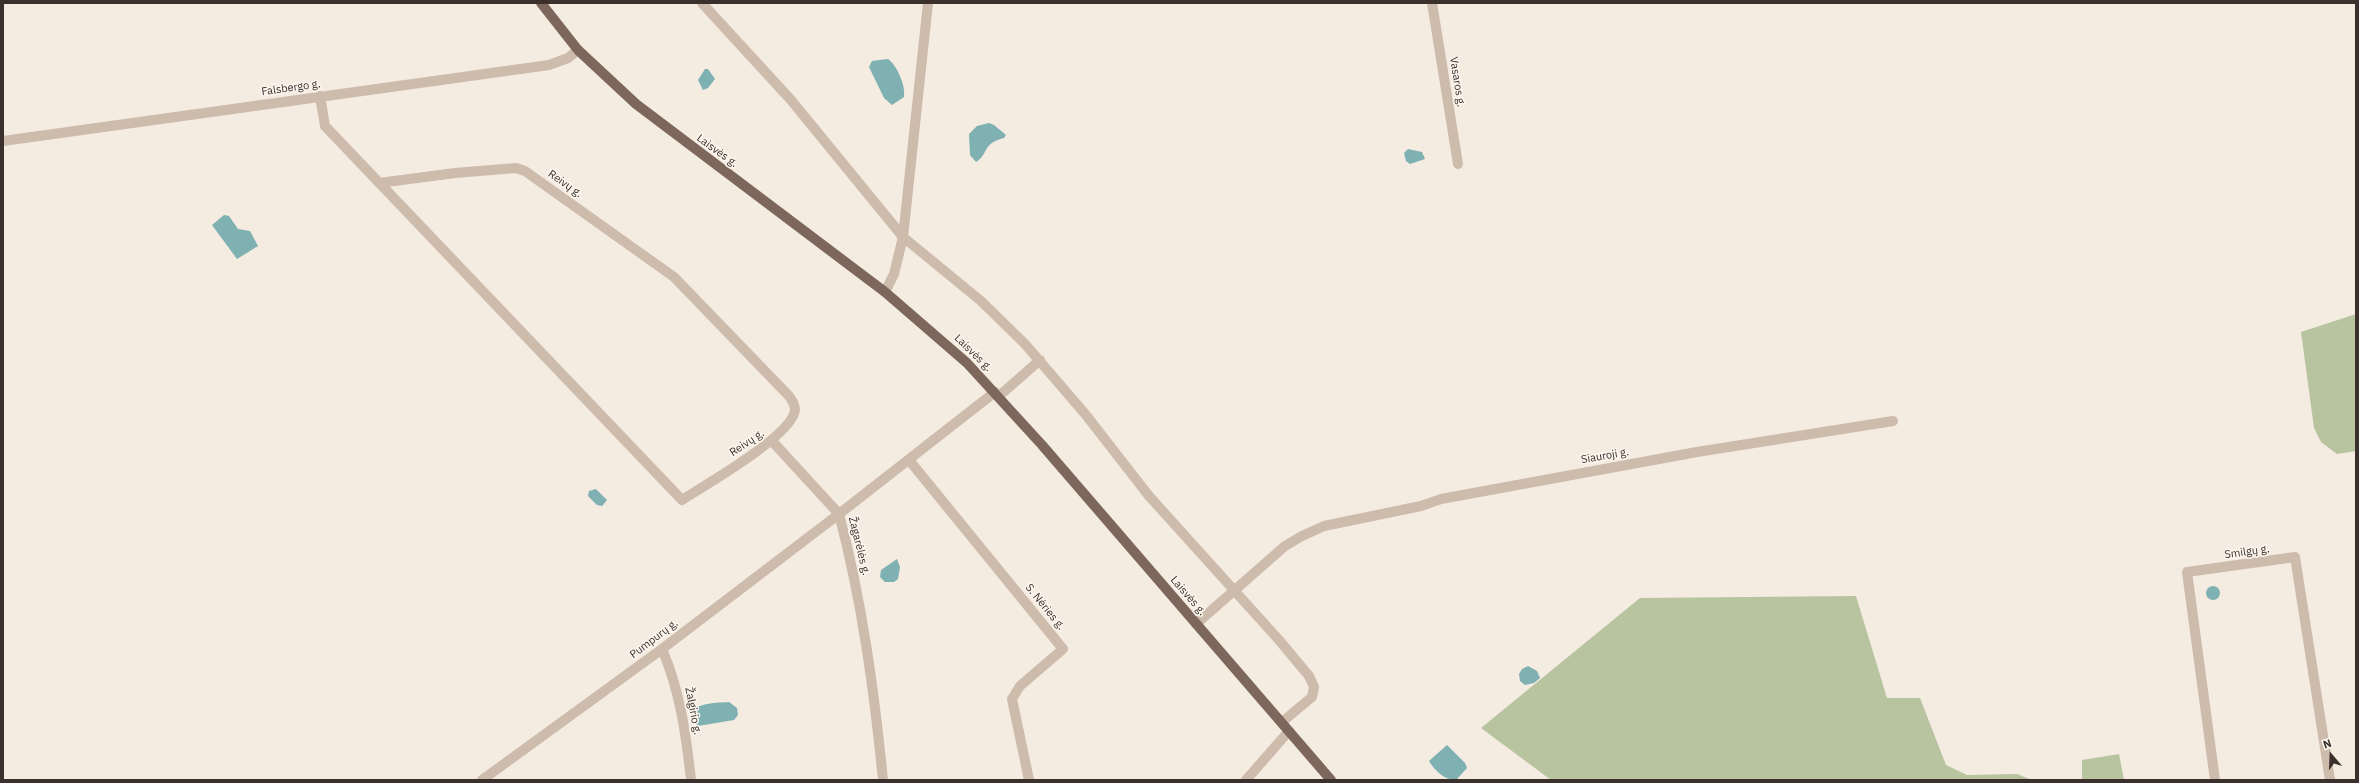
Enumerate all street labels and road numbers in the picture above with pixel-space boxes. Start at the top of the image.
street label: Vasaros g. [1447,56,1467,108]
street label: Falsbergo g. [261,77,321,99]
street label: Laisvės g. [694,132,740,170]
street label: Reivų g. [545,167,585,201]
street label: Laisvės g. [951,332,995,374]
street label: Reivų g. [727,427,767,459]
street label: Siauroji g. [1580,445,1630,467]
street label: Žagarėlės g. [845,515,873,577]
street label: Smilgų g. [2224,542,2270,562]
street label: Laisvės g. [1167,574,1209,618]
street label: S. Nėries g. [1022,581,1068,633]
street label: Pumpurų g. [627,617,681,661]
street label: Žalgirio g. [682,686,704,736]

